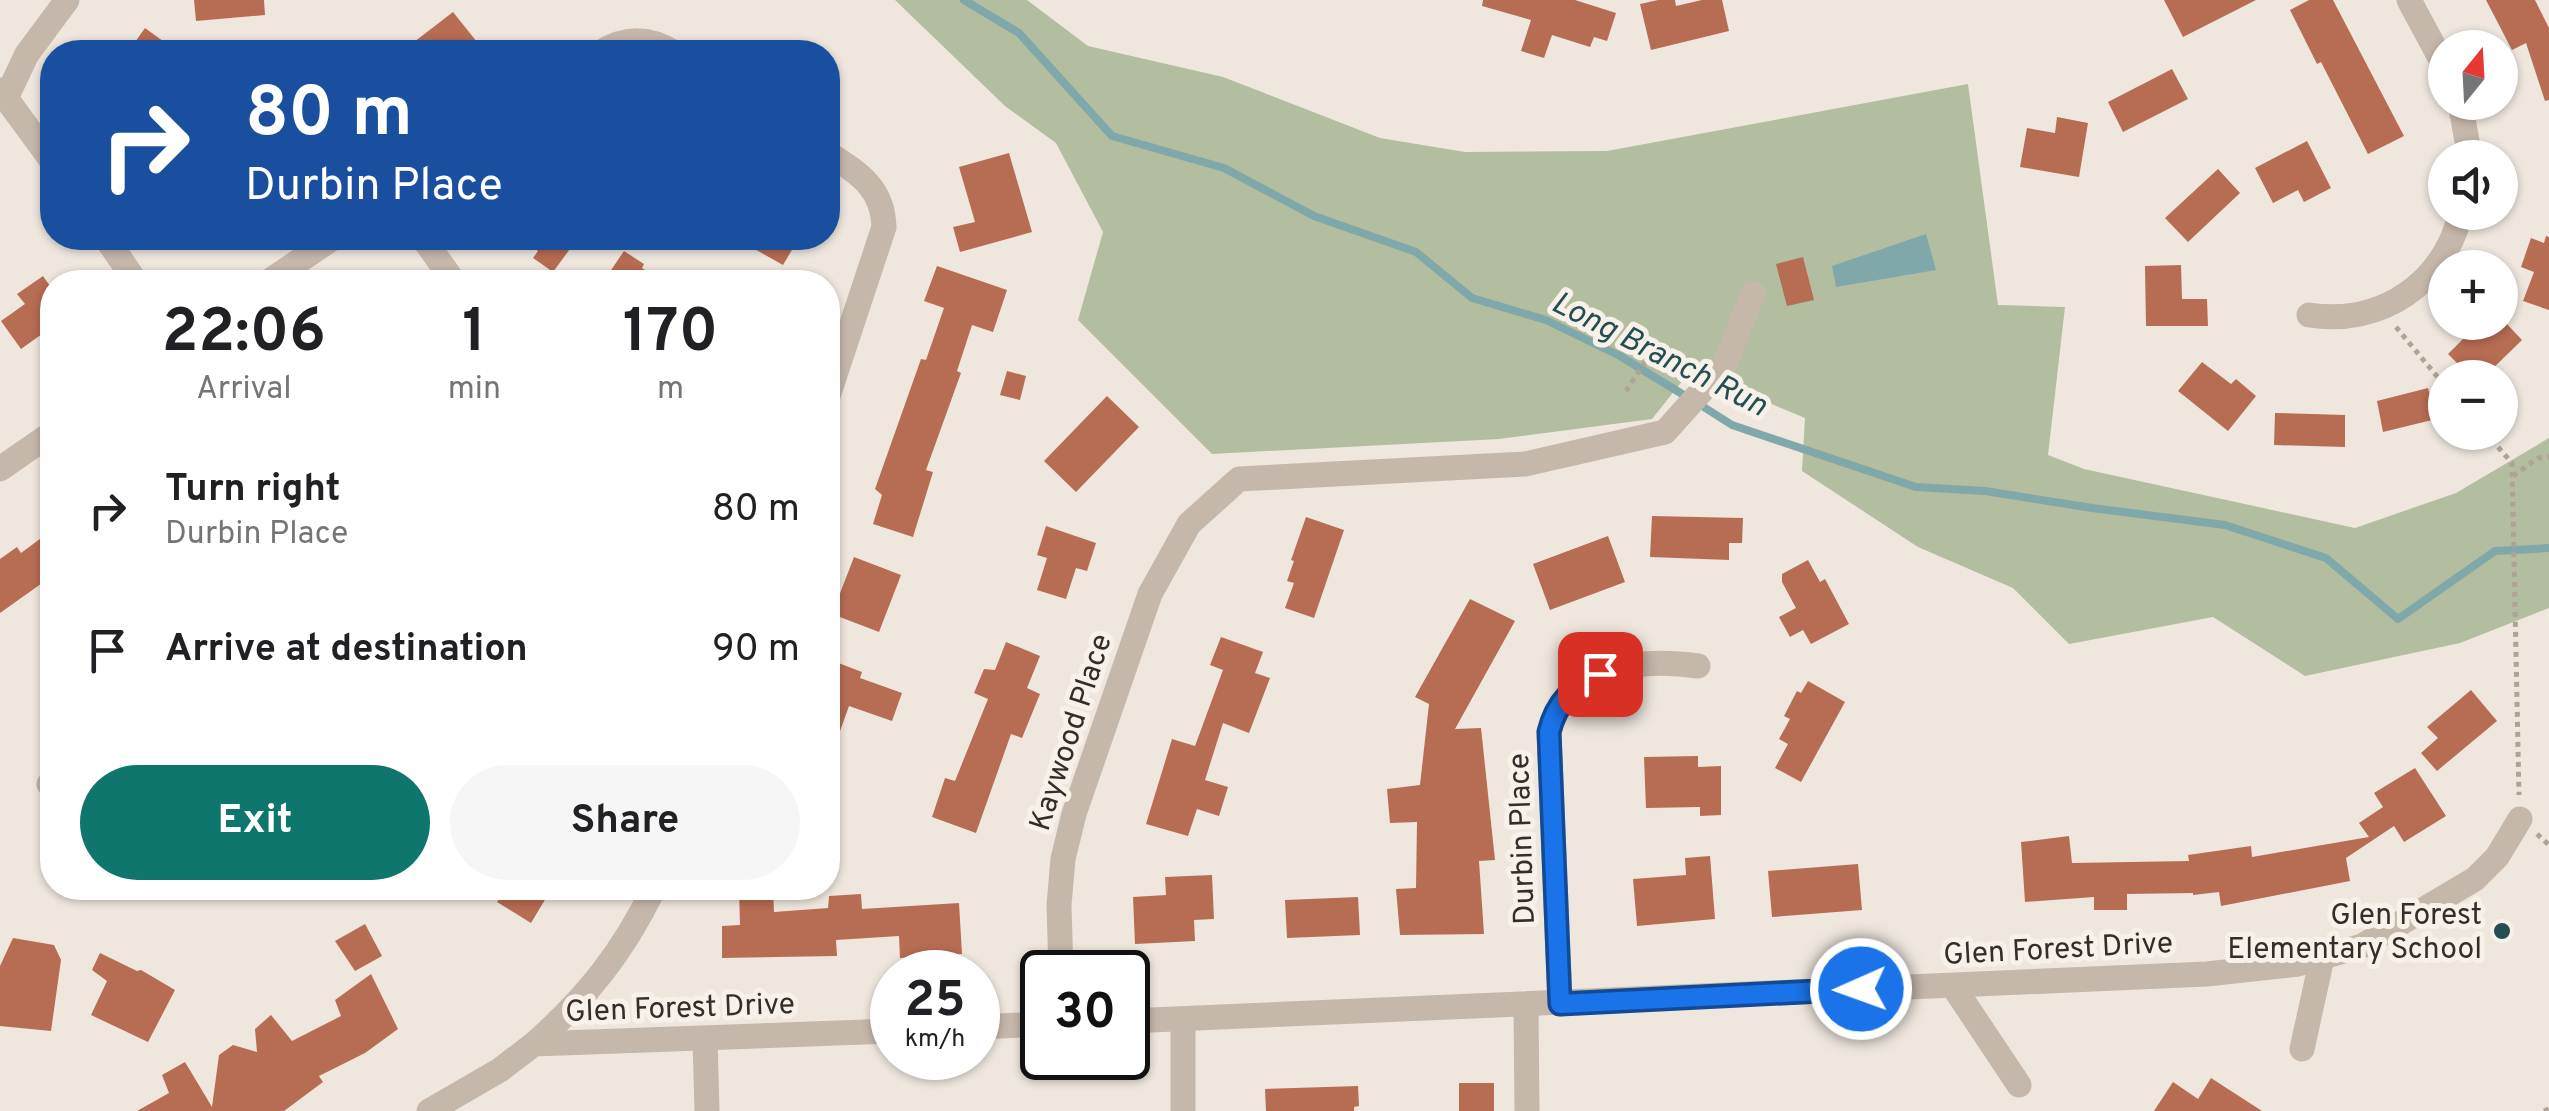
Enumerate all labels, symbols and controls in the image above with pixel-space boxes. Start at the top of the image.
north arrow [2428,30,2518,120]
map controls [2428,30,2518,450]
text: 80 m [245,72,413,161]
icon: right [80,80,210,210]
button: sound [2428,140,2518,230]
text: Durbin Place [245,159,503,216]
button: + [2428,250,2518,340]
water label: Long Branch Run [1544,284,1774,427]
text: 22:06 [162,297,326,373]
text: 1 [462,297,486,373]
text: 170 [623,297,718,373]
button: − [2428,360,2518,450]
text: Arrival [196,370,292,410]
text: min [448,370,501,410]
text: m [657,370,684,410]
text: Turn right [165,466,340,515]
icon: right [80,483,135,538]
text: 80 m [712,486,800,535]
text: Durbin Place [165,515,348,555]
icon: arrive [80,623,135,678]
text: Arrive at destination [165,626,528,675]
text: 90 m [712,626,800,675]
street label: Kaywood Place [1023,630,1122,836]
pin [1558,632,1643,717]
icon: arrive [1573,647,1628,702]
street label: Durbin Place [1502,752,1545,925]
button: Exit [80,765,430,880]
button: Share [450,765,800,880]
place label: Glen Forest Elementary School [2227,898,2482,969]
marker: Glen Forest Elementary School [2491,920,2513,942]
street label: Glen Forest Drive [1942,926,2174,975]
position arrow [1809,937,1913,1041]
speed limit sign: 30 [1020,950,1150,1080]
text: 25 [904,971,966,1034]
street label: Glen Forest Drive [565,987,796,1032]
text: km/h [905,1024,965,1056]

